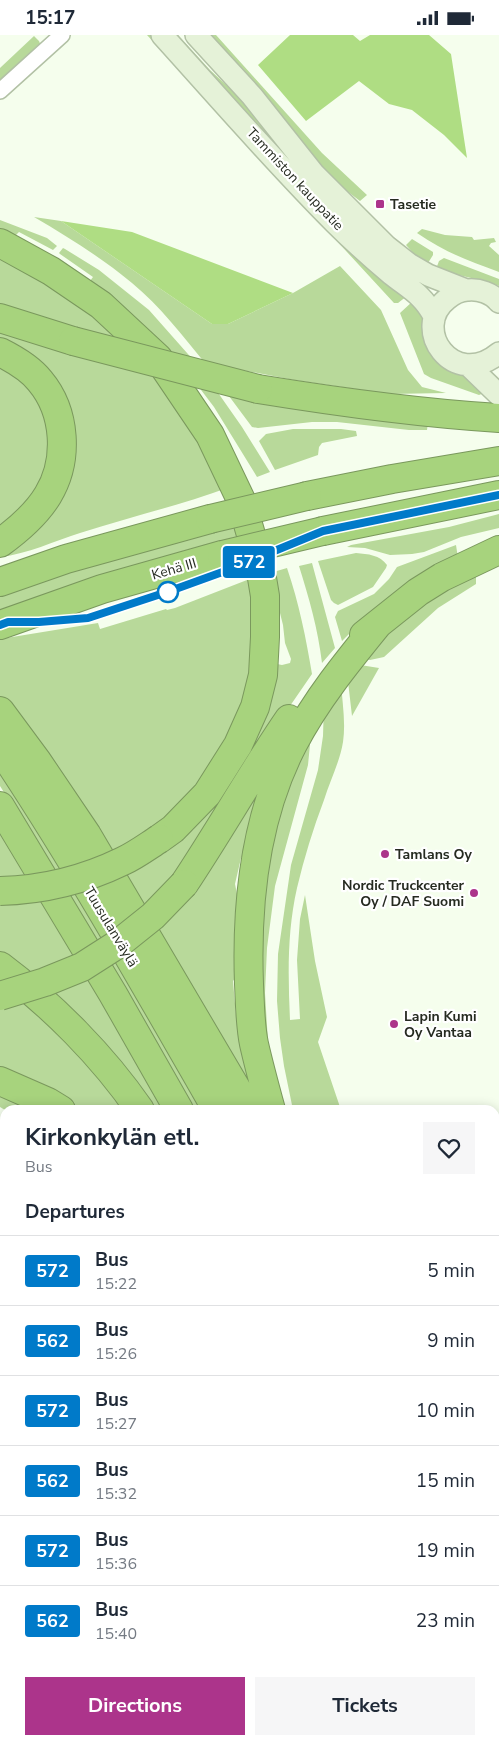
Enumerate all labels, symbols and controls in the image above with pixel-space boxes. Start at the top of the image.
text: 15:17 [25,5,75,31]
street label: Tammiston kauppatie [242,123,348,235]
place label: Tasetie [390,195,437,214]
marker: Tasetie [374,198,386,210]
line badge: 572 [220,546,278,578]
text: 572 [233,550,265,574]
street label: Kehä III [149,554,199,584]
unlabelled marker [157,581,179,603]
place label: Tamlans Oy [395,845,472,864]
marker: Tamlans Oy [379,848,391,860]
place label: Nordic Truckcenter Oy / DAF Suomi [342,876,464,911]
street label: Tuusulanväylä [80,883,142,971]
marker: Nordic Truckcenter Oy / DAF Suomi [468,887,480,899]
place label: Lapin Kumi Oy Vantaa [404,1007,477,1042]
marker: Lapin Kumi Oy Vantaa [388,1018,400,1030]
text: Kirkonkylän etl. [25,1121,199,1153]
button: heart [423,1122,475,1174]
text: Bus [25,1156,53,1178]
text: Departures [25,1199,125,1225]
text: Bus [95,1247,128,1273]
text: 5 min [427,1258,475,1284]
text: 572 [36,1259,69,1283]
text: 15:22 [95,1273,137,1295]
text: Bus [95,1317,128,1343]
text: 9 min [427,1328,475,1354]
text: 562 [36,1329,69,1353]
text: 15:26 [95,1343,137,1365]
text: Bus [95,1387,128,1413]
text: 10 min [416,1398,475,1424]
text: 572 [36,1399,69,1423]
text: 15:27 [95,1413,137,1435]
text: Bus [95,1457,128,1483]
text: 15 min [416,1468,475,1494]
text: 562 [36,1469,69,1493]
text: 15:32 [95,1483,137,1505]
text: Bus [95,1527,128,1553]
text: 19 min [416,1538,475,1564]
text: 572 [36,1539,69,1563]
text: 15:36 [95,1553,137,1575]
text: Bus [95,1597,128,1623]
text: 23 min [416,1608,475,1634]
text: 562 [36,1609,69,1633]
text: 15:40 [95,1623,137,1645]
button: Directions [25,1677,245,1735]
button: Tickets [255,1677,475,1735]

